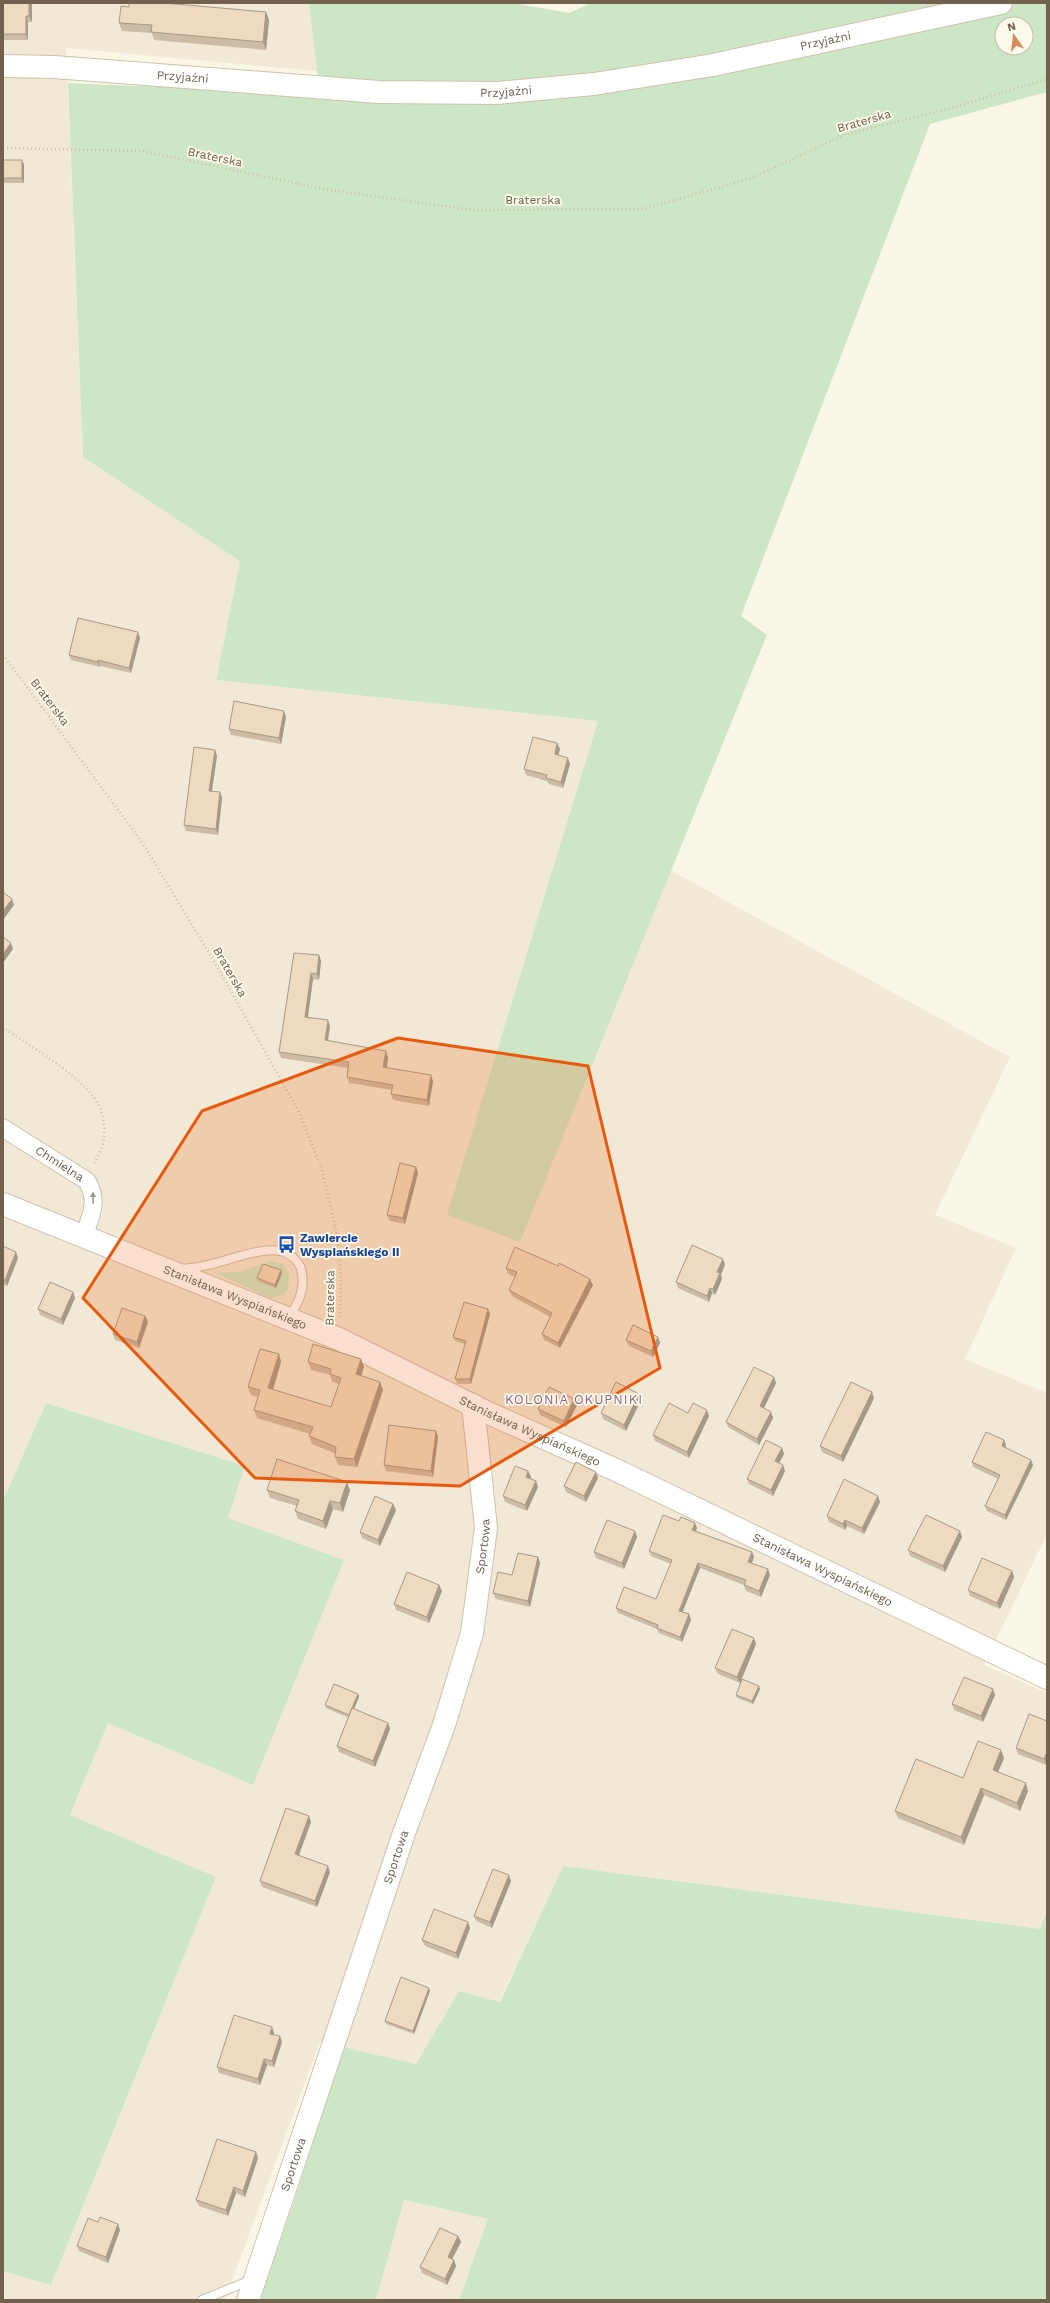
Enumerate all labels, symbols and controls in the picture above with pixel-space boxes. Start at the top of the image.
north arrow [994,16,1034,56]
text: N [1006,19,1017,34]
street label: Przyjaźni [799,28,852,53]
street label: Przyjaźni [156,68,209,86]
street label: Przyjaźni [480,83,532,100]
street label: Braterska [835,107,893,135]
street label: Braterska [186,144,244,170]
street label: Braterska [505,193,561,207]
street label: Braterska [28,676,72,729]
street label: Braterska [210,944,250,1000]
street label: Chmielna [33,1143,87,1185]
one-way arrow [90,1192,97,1204]
place label: Zawiercie Wyspiańskiego II [300,1231,400,1259]
bus stop icon: Zawiercie Wyspiańskiego II [277,1235,297,1255]
street label: Stanisława Wyspiańskiego [161,1262,309,1332]
street label: Braterska [323,1270,337,1326]
district label: KOLONIA OKUPNIKI [505,1392,643,1407]
street label: Stanisława Wyspiańskiego [457,1393,603,1469]
street label: Sportowa [473,1518,493,1575]
street label: Stanisława Wyspiańskiego [750,1530,895,1609]
street label: Sportowa [381,1828,411,1886]
street label: Sportowa [278,2136,309,2193]

